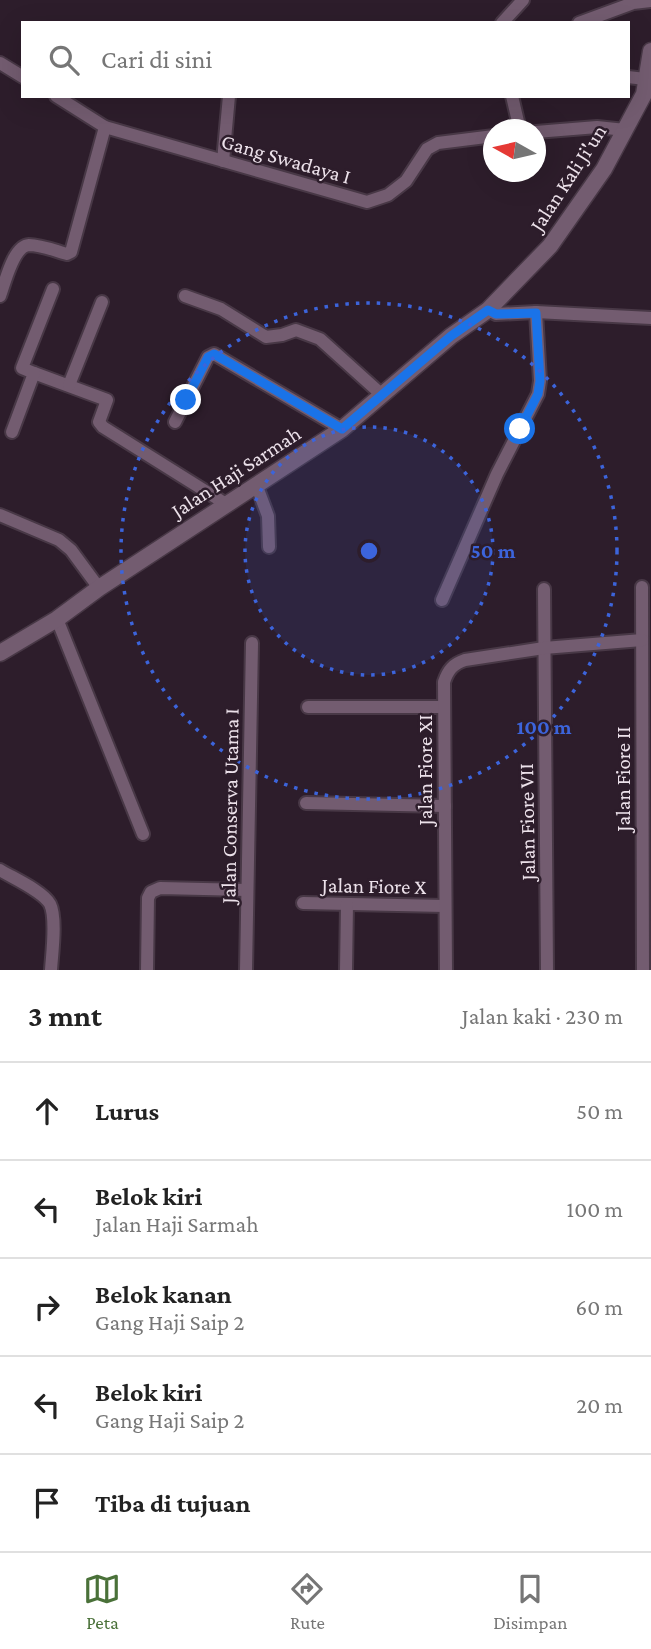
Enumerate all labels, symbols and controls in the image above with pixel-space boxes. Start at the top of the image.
search box [21,21,630,98]
icon: search [45,41,83,79]
text: Cari di sini [101,45,212,74]
north arrow [483,119,546,182]
street label: Jalan Kali Ji'un [524,120,611,237]
street label: Gang Swadaya I [219,129,353,189]
route end [170,384,201,415]
route start [504,413,535,444]
street label: Jalan Haji Sarmah [165,421,305,524]
centre of rings [357,539,381,563]
text: 50 m [471,539,516,563]
street label: Jalan Conserva Utama I [216,708,244,906]
street label: Jalan Fiore XI [413,714,437,828]
text: 100 m [516,715,572,739]
street label: Jalan Fiore II [611,726,635,834]
street label: Jalan Fiore VII [514,763,540,883]
street label: Jalan Fiore X [319,873,427,899]
text: 3 mnt [28,999,102,1032]
text: Jalan kaki · 230 m [462,1003,623,1029]
icon: ahead [28,1092,66,1130]
text: Lurus [95,1097,159,1126]
text: 50 m [576,1098,623,1124]
text: Belok kiri [95,1182,202,1211]
icon: left [28,1190,66,1228]
text: 100 m [567,1196,623,1222]
text: Jalan Haji Sarmah [95,1211,259,1237]
text: Belok kanan [95,1280,232,1309]
icon: right [28,1288,66,1326]
text: 60 m [576,1294,623,1320]
text: Gang Haji Saip 2 [95,1309,244,1335]
text: Belok kiri [95,1378,202,1407]
icon: left [28,1386,66,1424]
text: 20 m [576,1392,623,1418]
text: Gang Haji Saip 2 [95,1407,244,1433]
icon: arrive [28,1484,66,1522]
text: Tiba di tujuan [95,1489,250,1518]
tab: Peta [83,1570,121,1633]
tab: Rute [288,1570,326,1633]
tab: Disimpan [493,1570,568,1633]

